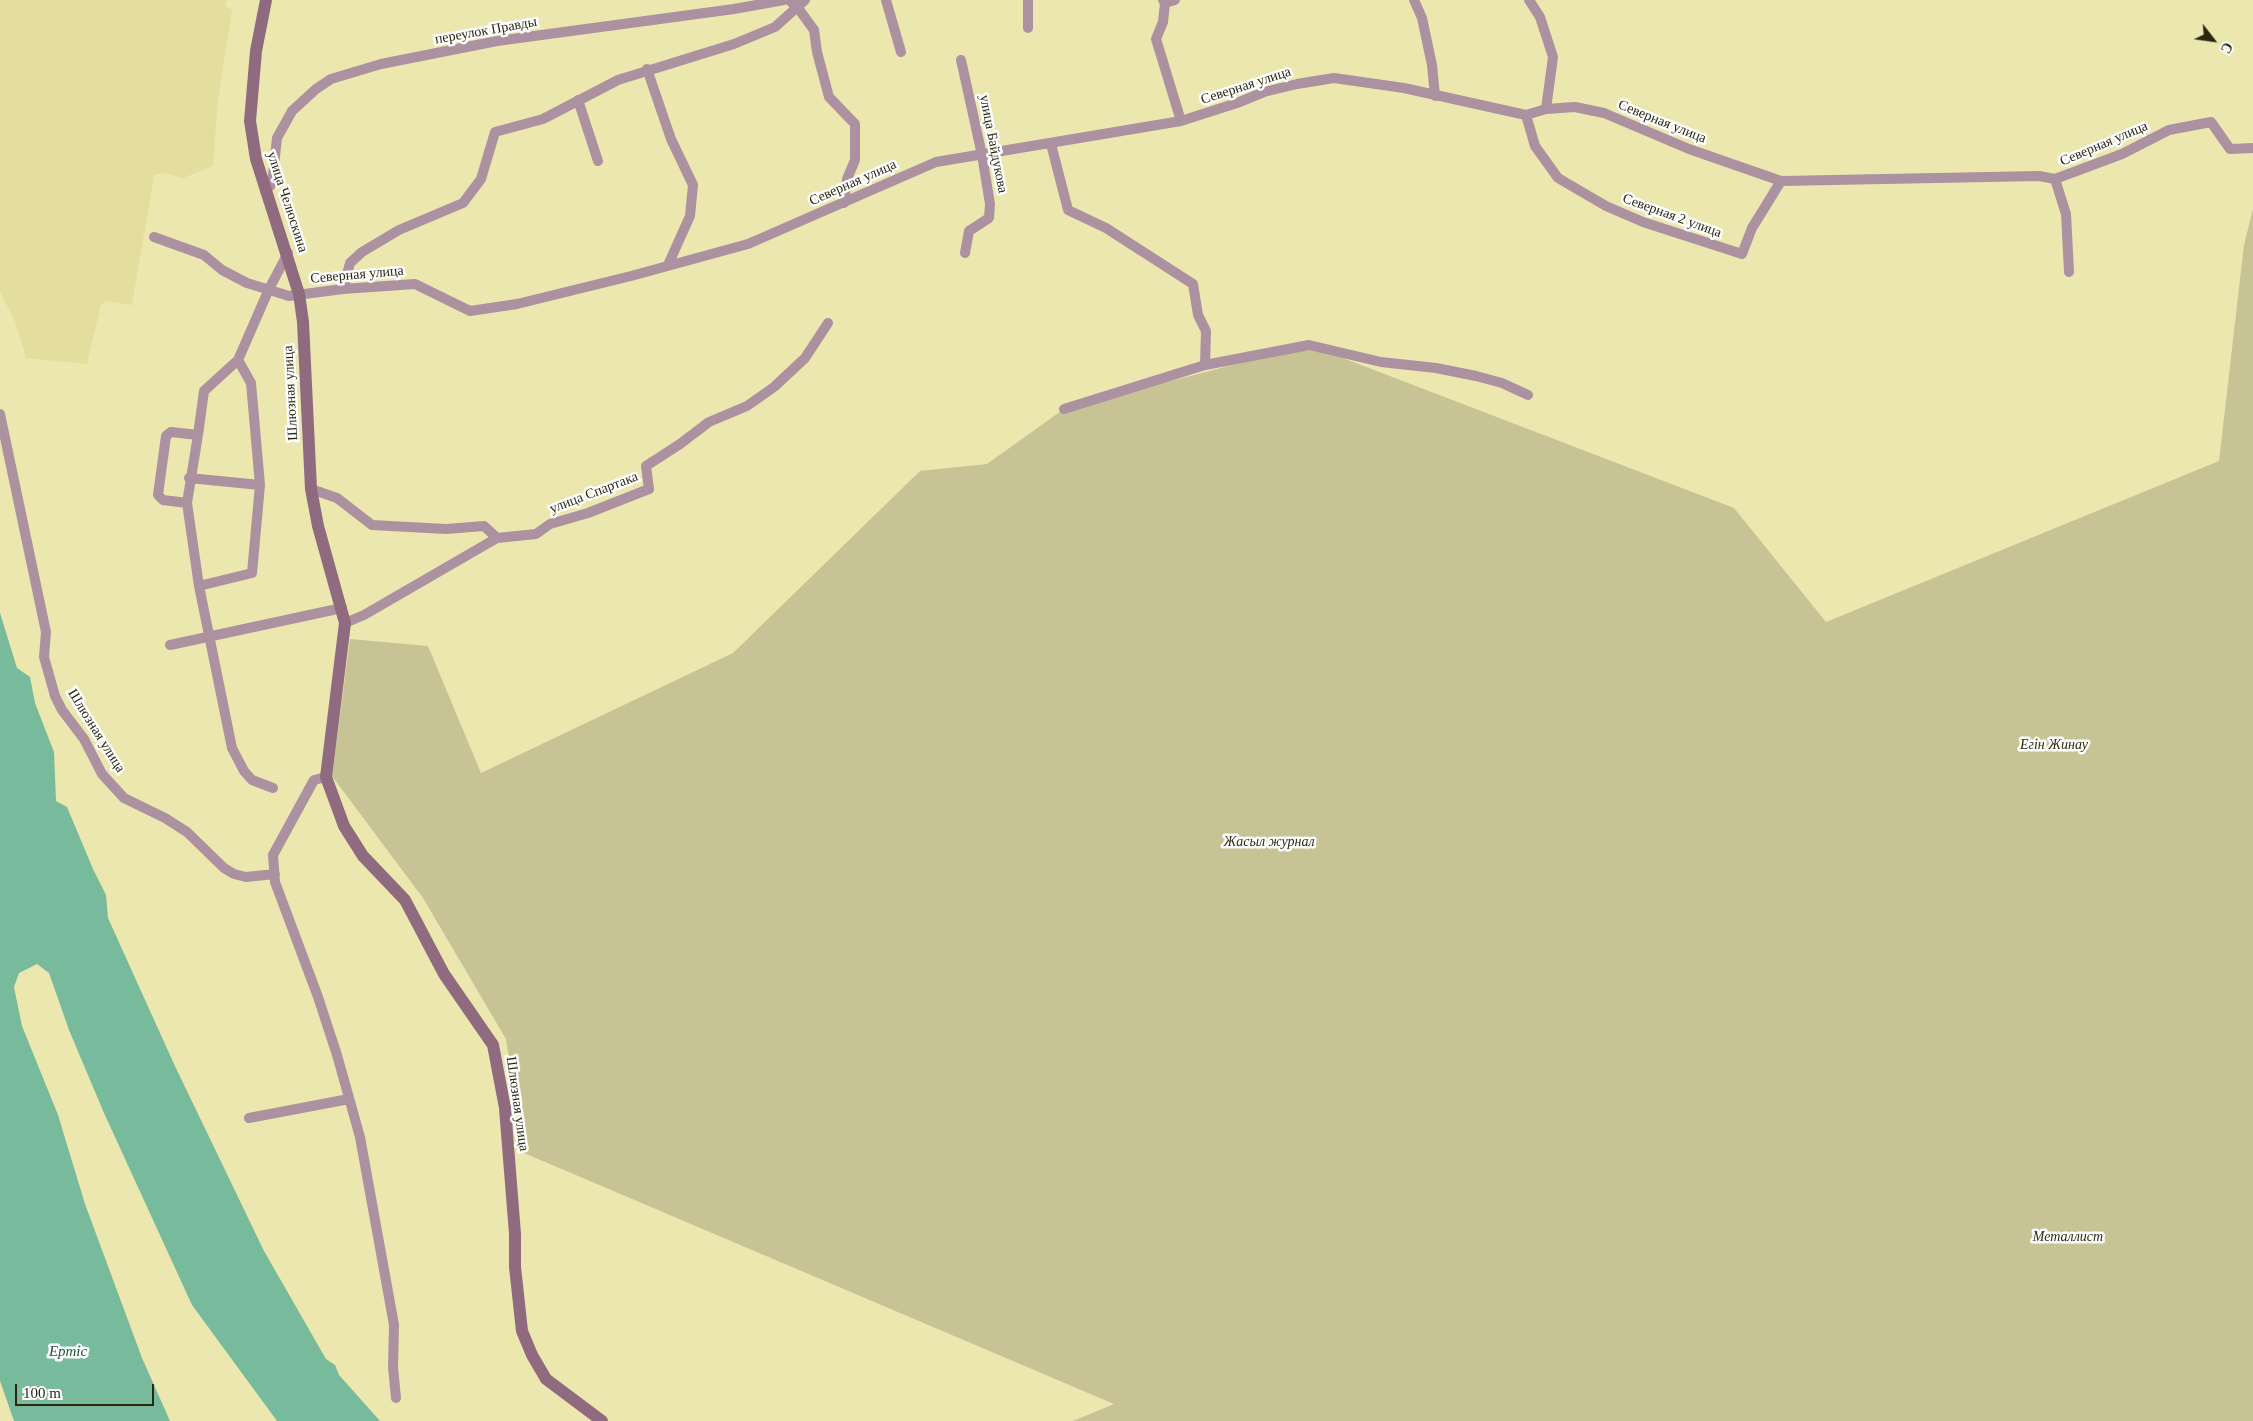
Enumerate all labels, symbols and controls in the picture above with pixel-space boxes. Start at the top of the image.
street label: переулок Правды [434,14,538,48]
north arrow [2188,15,2238,65]
text: С [2217,40,2235,56]
street label: Северная улица [1199,64,1293,108]
street label: улица Байдукова [975,93,1011,195]
street label: Северная улица [1615,97,1709,147]
street label: Северная улица [2058,118,2150,170]
street label: улица Челюскина [263,149,311,255]
street label: Северная улица [807,156,899,210]
street label: Северная 2 улица [1620,190,1724,242]
street label: Северная улица [310,263,404,287]
street label: Шлюзная улица [280,345,302,441]
street label: улица Спартака [547,468,641,518]
street label: Шлюзная улица [64,686,128,776]
park label: Егін Жинау [2020,737,2088,753]
park label: Жасыл журнал [1223,834,1315,850]
street label: Шлюзная улица [502,1056,532,1152]
park label: Металлист [2033,1229,2103,1245]
water label: Ертіс [49,1343,87,1361]
scale bar [18,1374,156,1406]
text: 100 m [23,1385,61,1401]

